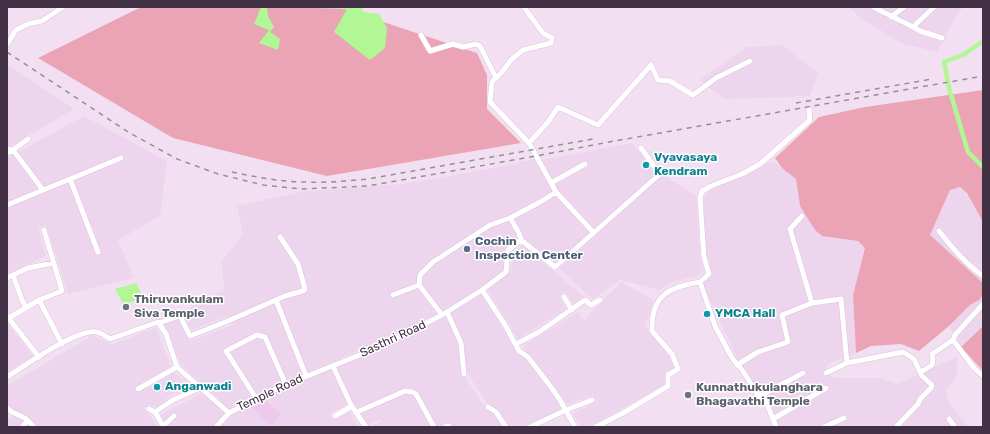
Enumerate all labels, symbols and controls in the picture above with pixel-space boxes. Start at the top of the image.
place label: Vyavasaya Kendram [654,151,717,179]
marker: Vyavasaya Kendram [641,160,651,170]
place label: Cochin Inspection Center [475,235,583,263]
marker: Cochin Inspection Center [462,244,472,254]
place label: Thiruvankulam Siva Temple [134,293,224,321]
marker: Thiruvankulam Siva Temple [121,302,131,312]
place label: YMCA Hall [715,307,775,321]
marker: YMCA Hall [702,309,712,319]
street label: Sasthri Road [358,317,428,361]
street label: Temple Road [235,371,305,415]
place label: Anganwadi [165,380,232,394]
place label: Kunnathukulanghara Bhagavathi Temple [696,381,823,409]
marker: Anganwadi [152,382,162,392]
marker: Kunnathukulanghara Bhagavathi Temple [683,390,693,400]

